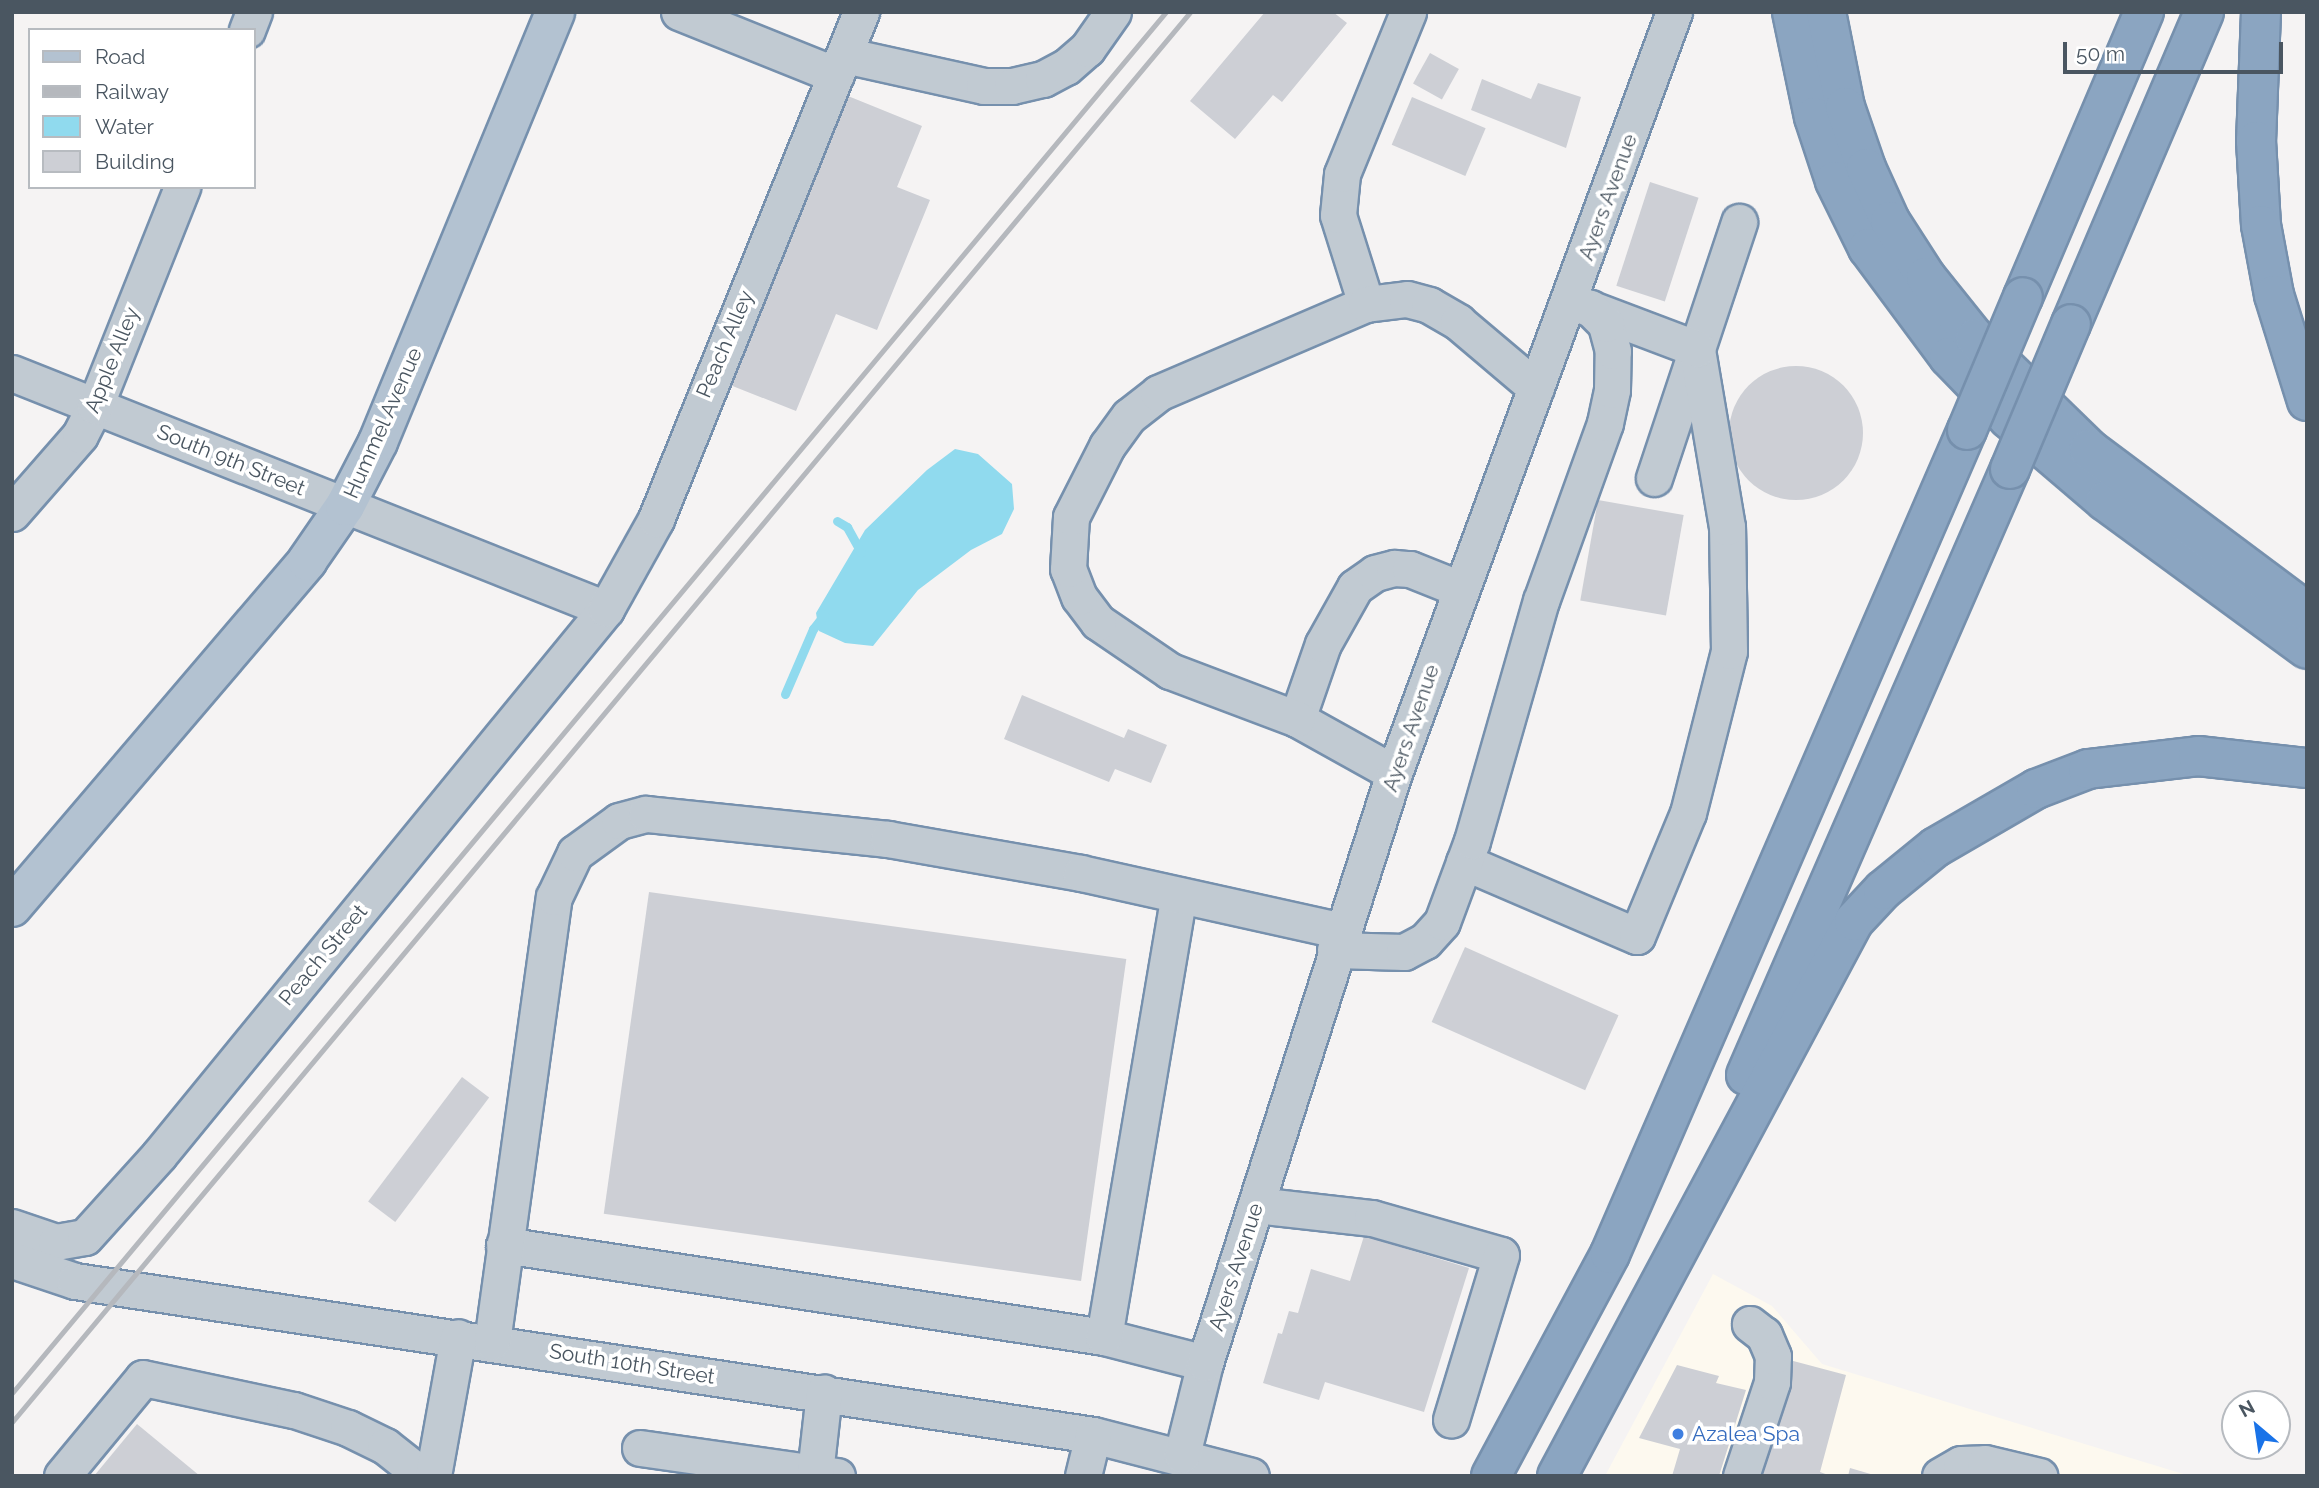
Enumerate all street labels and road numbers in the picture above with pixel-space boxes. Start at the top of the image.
street label: Ayers Avenue [1573,130,1643,264]
street label: Peach Alley [691,286,759,402]
street label: Apple Alley [79,303,145,417]
street label: Hummel Avenue [338,343,428,503]
street label: South 9th Street [153,419,309,501]
street label: Ayers Avenue [1377,661,1445,795]
street label: Peach Street [274,899,372,1011]
street label: Ayers Avenue [1203,1200,1269,1334]
street label: South 10th Street [548,1338,716,1390]

